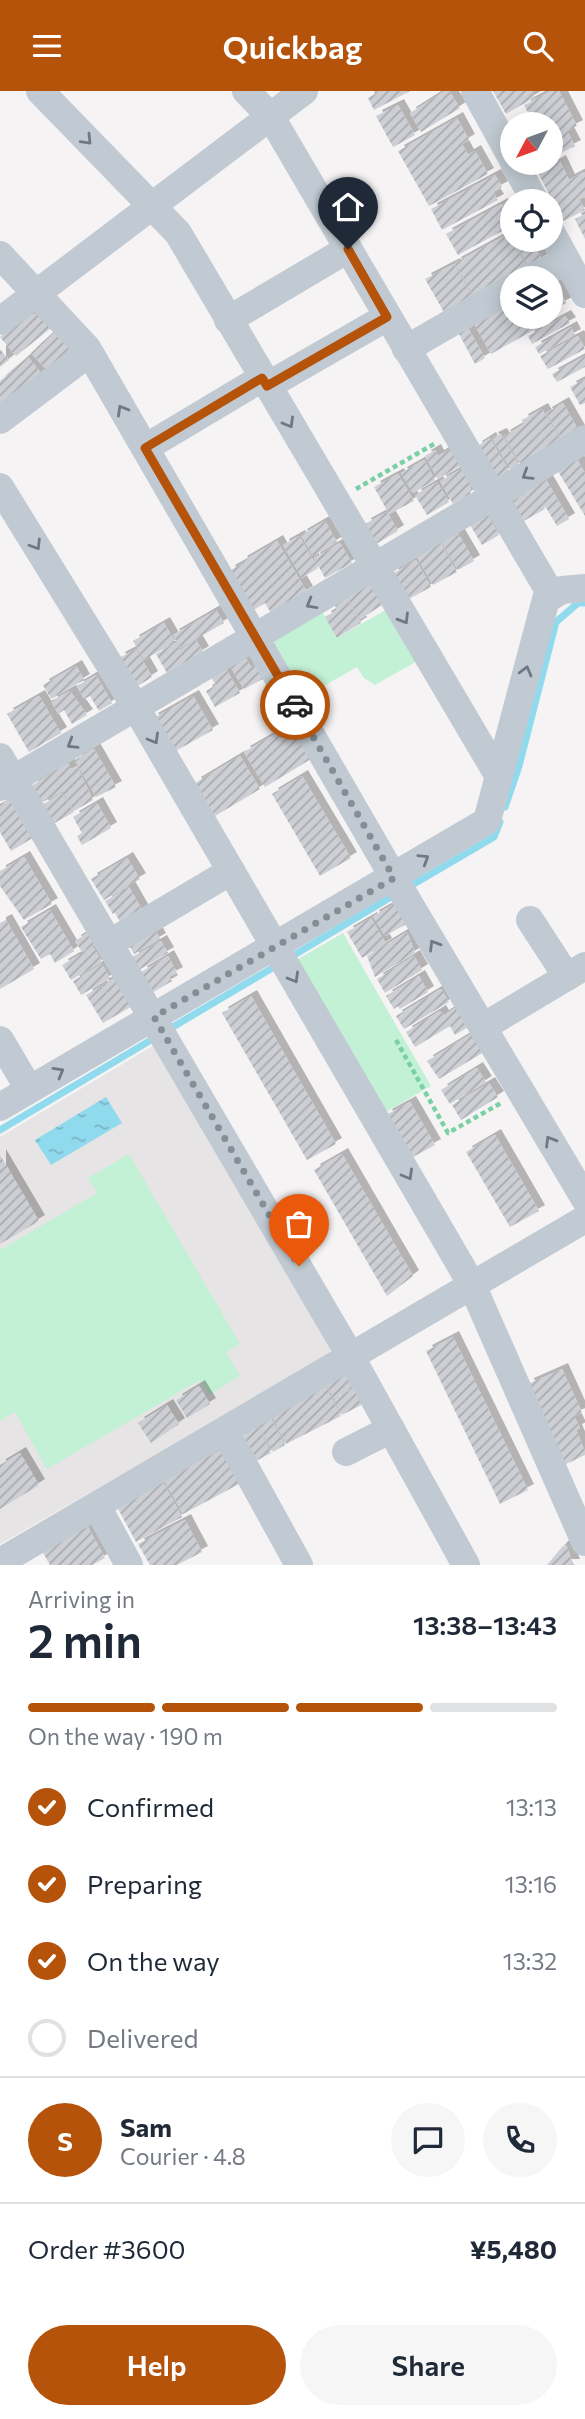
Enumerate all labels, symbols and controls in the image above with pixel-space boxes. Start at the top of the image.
text: Quickbag [223,26,362,66]
icon: menu [28,27,66,65]
icon: search [519,27,557,65]
north arrow [500,112,564,175]
map controls [500,112,563,329]
one-way arrow [79,132,92,145]
pin [318,177,378,249]
icon: home [329,188,367,226]
button: locate [500,189,563,252]
button: layers [500,266,563,329]
one-way arrow [118,404,131,417]
one-way arrow [281,416,294,429]
one-way arrow [522,466,535,479]
one-way arrow [27,538,40,551]
one-way arrow [305,595,318,608]
one-way arrow [396,612,409,625]
one-way arrow [518,666,532,678]
courier [260,670,330,740]
icon: car [276,686,314,724]
one-way arrow [146,732,159,745]
one-way arrow [67,736,80,749]
one-way arrow [417,854,430,867]
one-way arrow [429,940,442,953]
one-way arrow [286,971,299,984]
one-way arrow [51,1068,64,1081]
one-way arrow [545,1135,558,1148]
one-way arrow [400,1167,413,1180]
pin [269,1194,329,1266]
icon: bag [280,1205,318,1243]
text: Arriving in [28,1585,135,1613]
text: 13:38–13:43 [413,1609,557,1640]
text: 2 min [28,1611,142,1667]
text: On the way · 190 m [28,1722,223,1750]
icon: check [28,1788,66,1826]
text: Confirmed [87,1791,214,1822]
text: 13:13 [506,1793,557,1821]
icon: check [28,1865,66,1903]
text: Preparing [87,1868,202,1899]
text: 13:16 [505,1870,557,1898]
icon: check [28,1942,66,1980]
text: On the way [87,1945,220,1976]
text: 13:32 [503,1947,557,1975]
text: Delivered [87,2022,198,2053]
button: chat [391,2103,465,2177]
button: phone [483,2103,557,2177]
text: Sam [120,2111,172,2142]
text: S [57,2125,73,2156]
text: Courier · 4.8 [120,2142,246,2170]
text: Order #3600 [28,2233,186,2264]
text: ¥5,480 [470,2233,557,2264]
button: Help [28,2325,286,2405]
button: Share [300,2325,557,2405]

